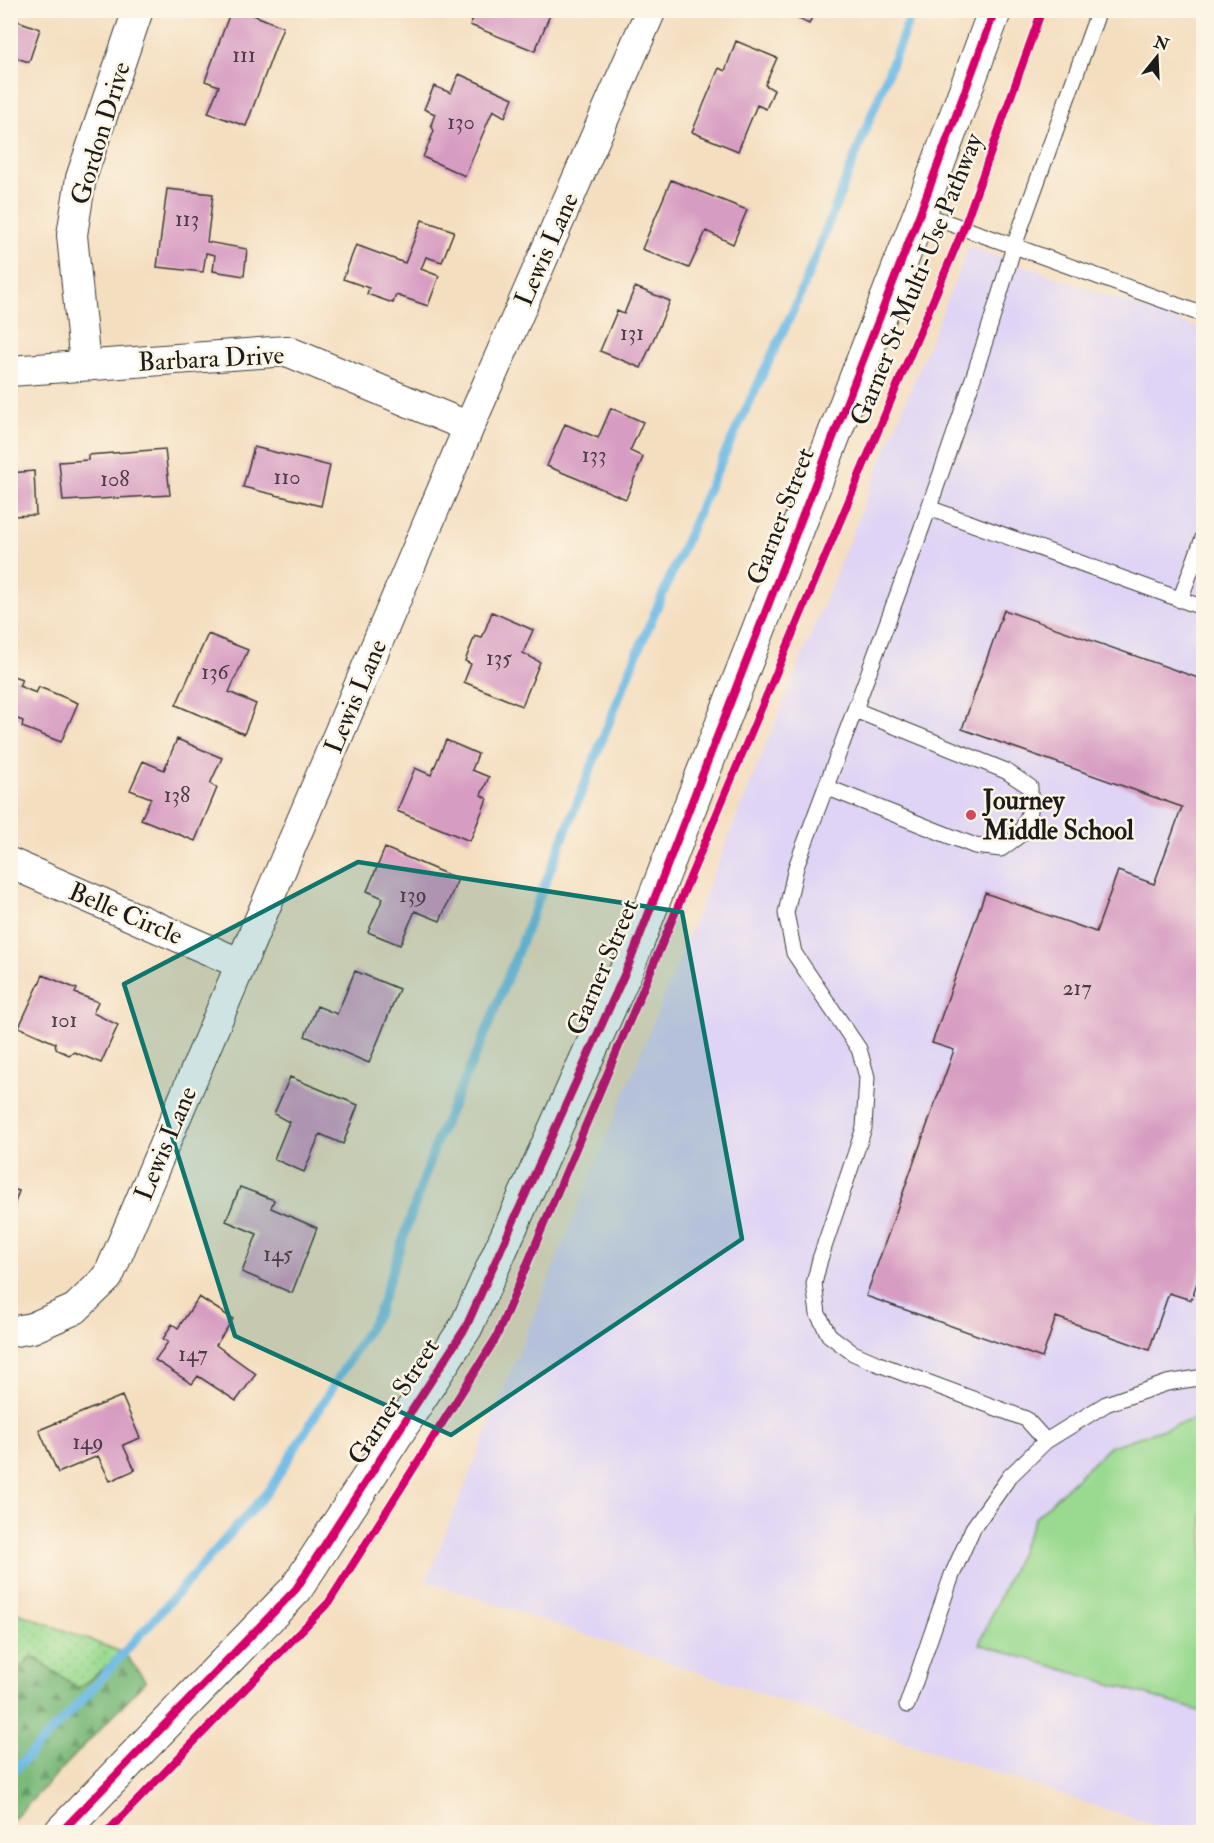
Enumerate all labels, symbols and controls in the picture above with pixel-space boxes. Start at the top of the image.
north arrow [1127,27,1187,87]
text: N [1150,32,1172,56]
house number: 111 [232,41,256,69]
street label: Gordon Drive [64,58,138,209]
house number: 130 [447,108,475,136]
street label: Garner St Multi-Use Pathway [844,128,990,430]
street label: Lewis Lane [508,188,586,311]
house number: 113 [175,205,199,233]
house number: 131 [620,319,644,347]
street label: Barbara Drive [137,339,285,379]
house number: 133 [582,441,606,469]
street label: Garner Street [740,443,822,589]
house number: 110 [274,463,300,491]
house number: 108 [100,465,130,493]
street label: Lewis Lane [318,634,394,758]
house number: 135 [486,644,512,672]
house number: 136 [201,658,231,686]
house number: 138 [164,781,190,809]
place label: Journey Middle School [981,785,1134,847]
marker: Journey Middle School [964,808,978,822]
street label: Belle Circle [64,876,188,952]
house number: 139 [399,881,427,909]
street label: Garner Street [560,895,646,1040]
house number: 217 [1062,974,1092,1002]
house number: 101 [51,1006,77,1034]
street label: Lewis Lane [128,1081,204,1205]
house number: 145 [263,1240,293,1268]
street label: Garner Street [341,1332,447,1471]
house number: 147 [178,1340,208,1368]
house number: 149 [73,1428,103,1456]

